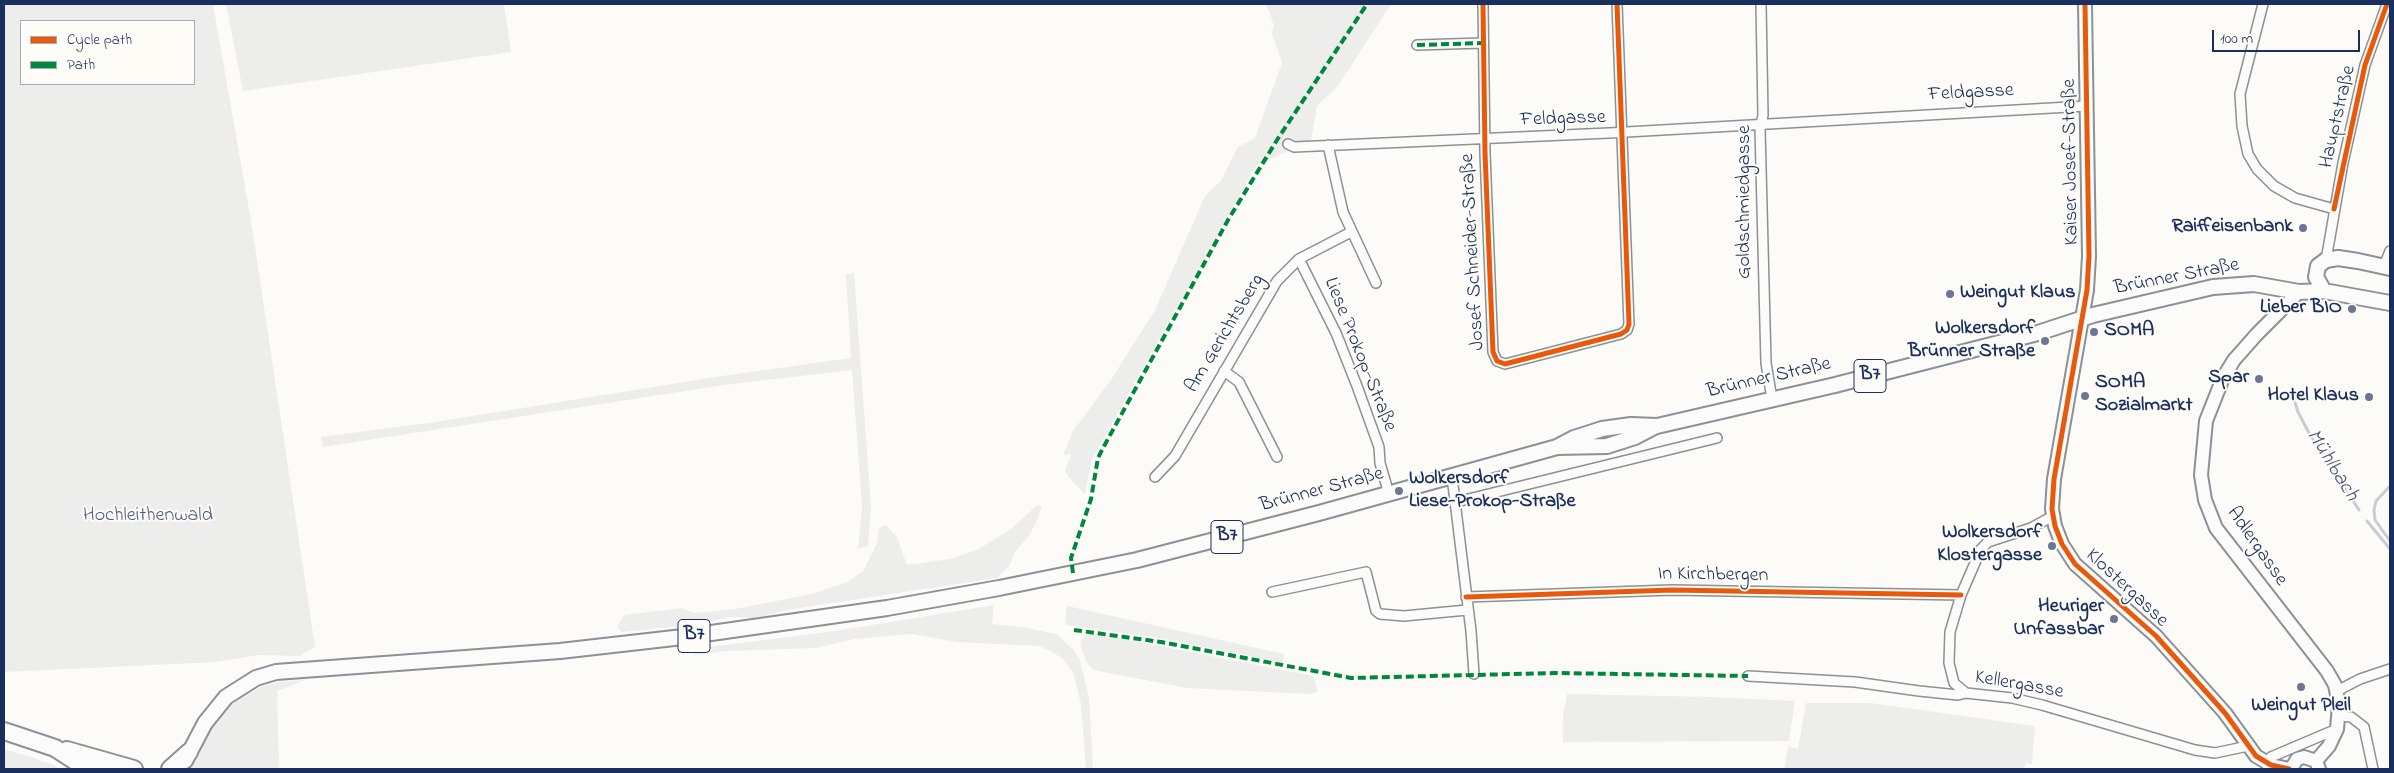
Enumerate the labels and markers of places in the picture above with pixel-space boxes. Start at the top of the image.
place label: Raiffeisenbank [2172,216,2293,240]
marker: Raiffeisenbank [2297,222,2309,234]
place label: Weingut Klaus [1960,282,2075,306]
marker: Weingut Klaus [1944,288,1956,300]
place label: Lieber BIO [2260,297,2342,321]
marker: Lieber BIO [2346,303,2358,315]
place label: Wolkersdorf Brünner Straße [1908,318,2035,365]
place label: SOMA [2104,320,2154,344]
marker: SOMA [2088,326,2100,338]
marker: Wolkersdorf Brünner Straße [2039,335,2051,347]
place label: Spar [2208,367,2249,391]
place label: SOMA Sozialmarkt [2095,372,2192,419]
marker: Spar [2253,373,2265,385]
place label: Hotel Klaus [2268,385,2359,409]
marker: SOMA Sozialmarkt [2079,390,2091,402]
marker: Hotel Klaus [2363,391,2375,403]
place label: Wolkersdorf Liese-Prokop-Straße [1409,468,1575,515]
marker: Wolkersdorf Liese-Prokop-Straße [1393,485,1405,497]
place label: Wolkersdorf Klostergasse [1937,522,2042,569]
marker: Wolkersdorf Klostergasse [2046,540,2058,552]
place label: Heuriger Unfassbar [2014,596,2104,643]
marker: Heuriger Unfassbar [2108,613,2120,625]
marker: Weingut Pleil [2295,681,2307,693]
place label: Weingut Pleil [2251,695,2351,719]

